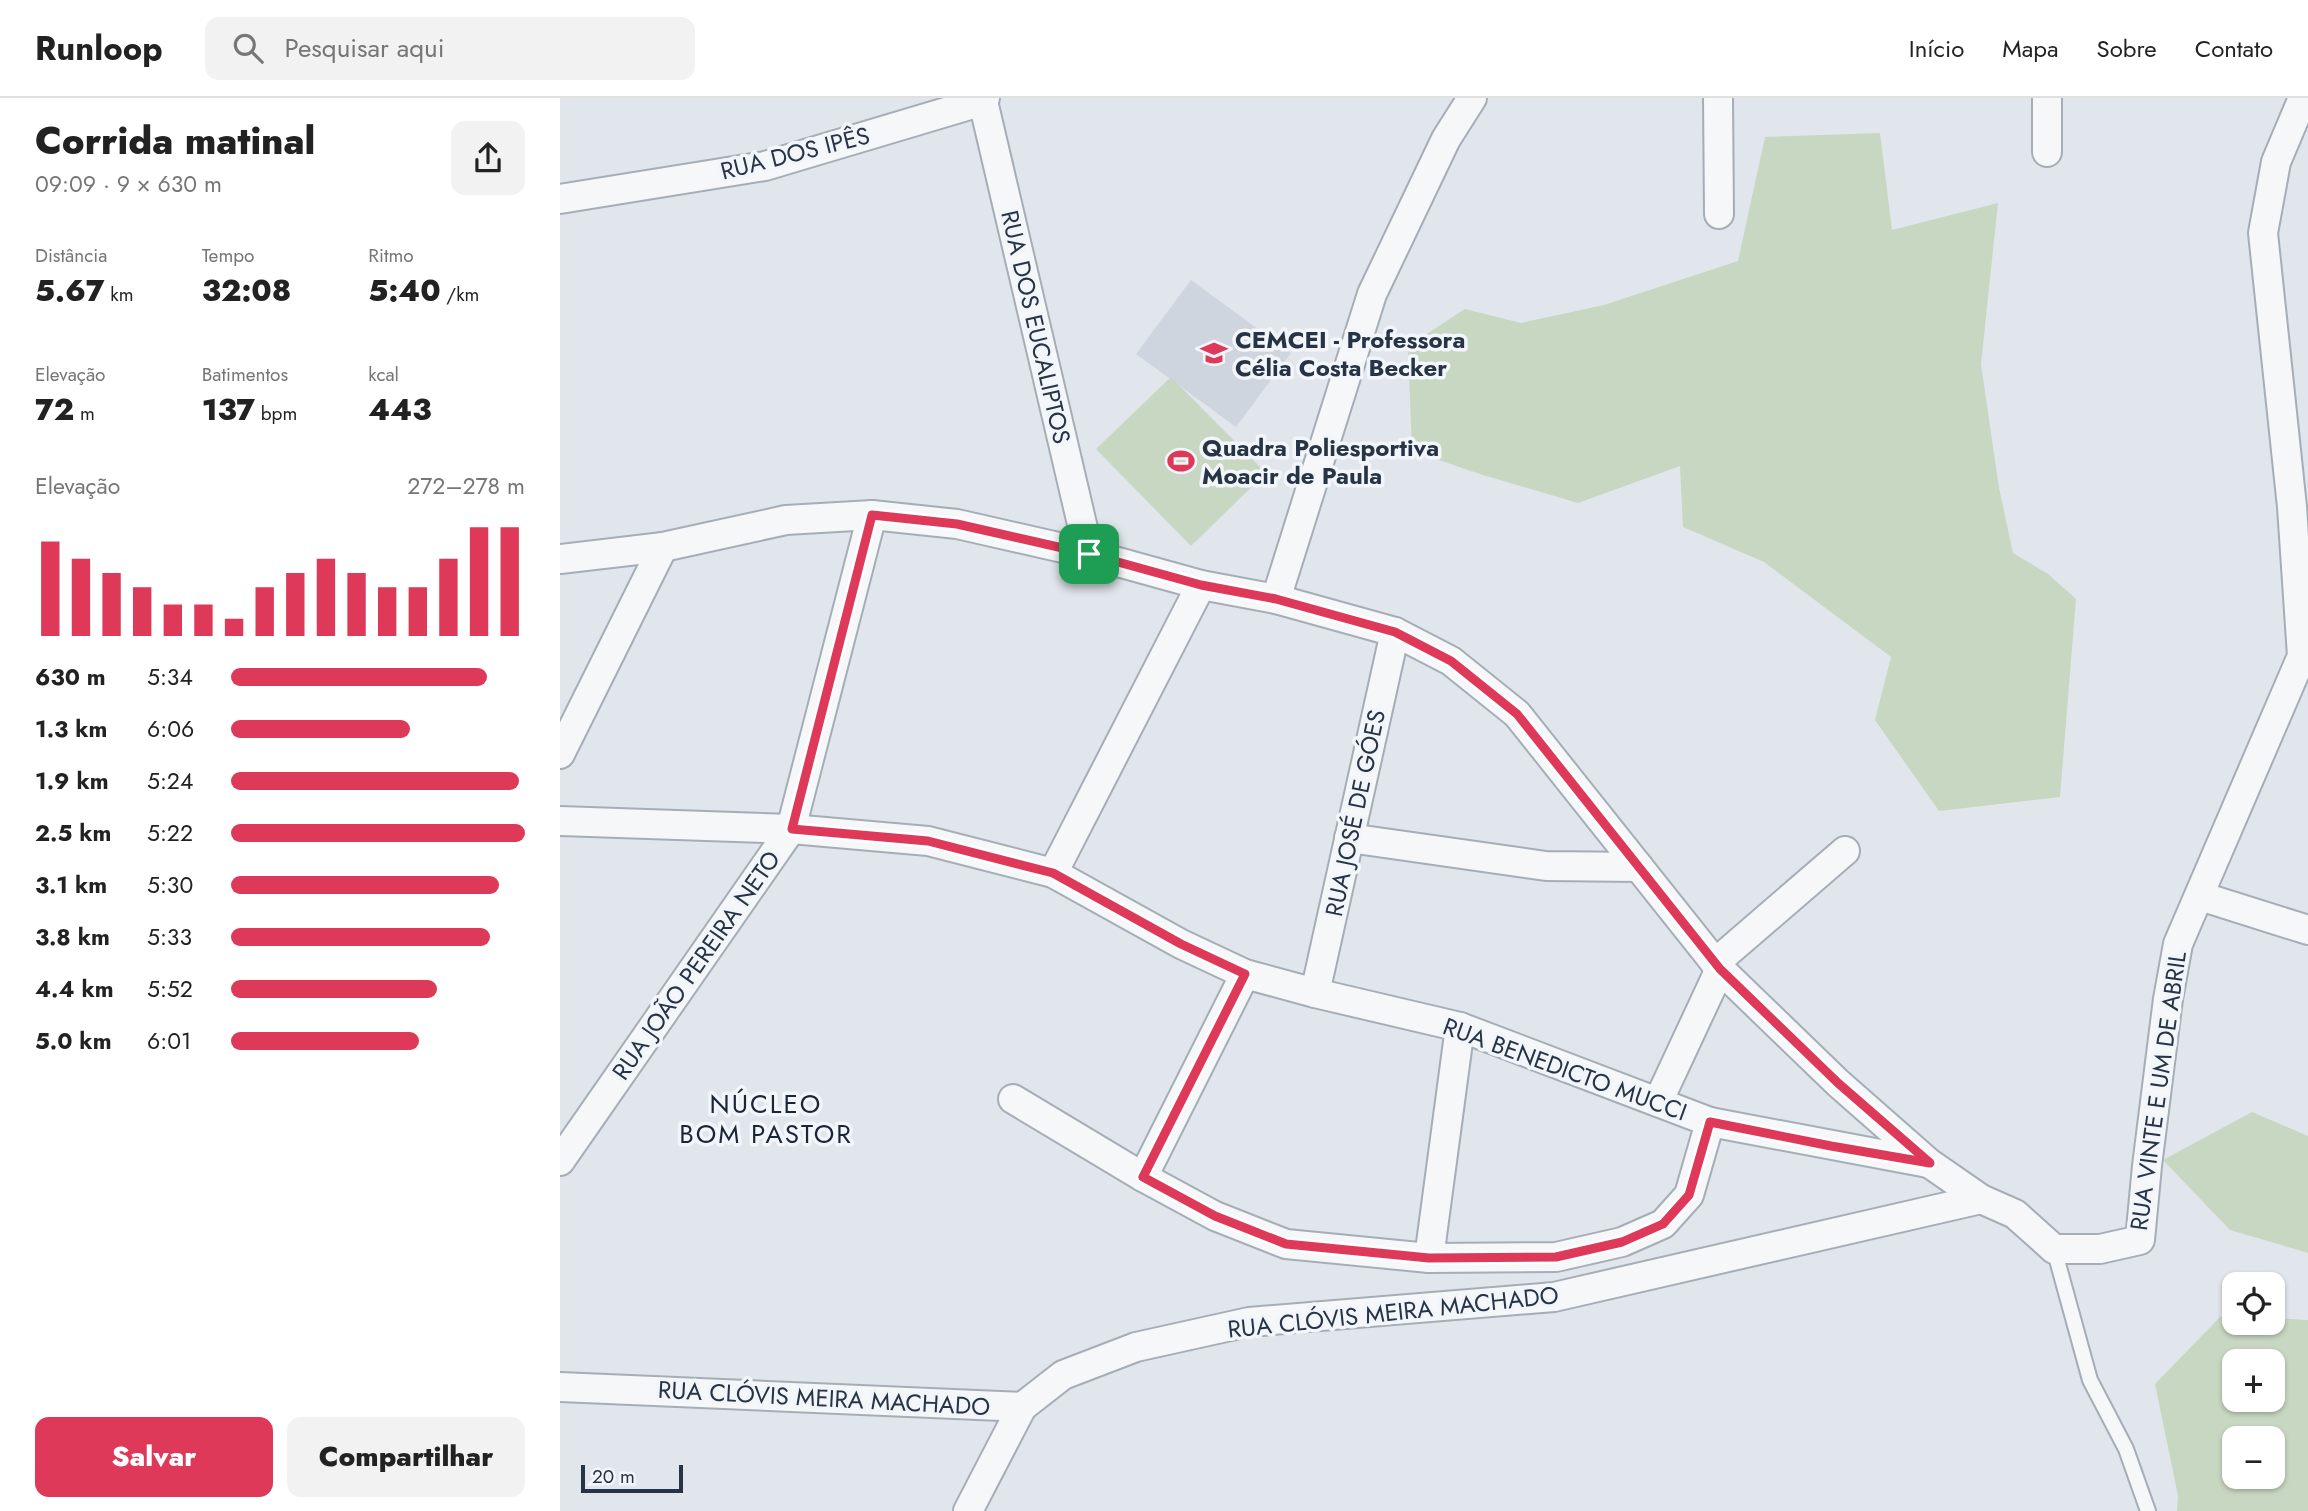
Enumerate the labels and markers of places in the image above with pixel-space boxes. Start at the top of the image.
place label: CEMCEI - Professora Célia Costa Becker [1235,322,1465,385]
school or university icon: CEMCEI - Professora Célia Costa Becker [1199,338,1229,368]
place label: Quadra Poliesportiva Moacir de Paula [1202,430,1439,493]
sports icon: Quadra Poliesportiva Moacir de Paula [1166,446,1196,476]
pin [1059,524,1119,584]

